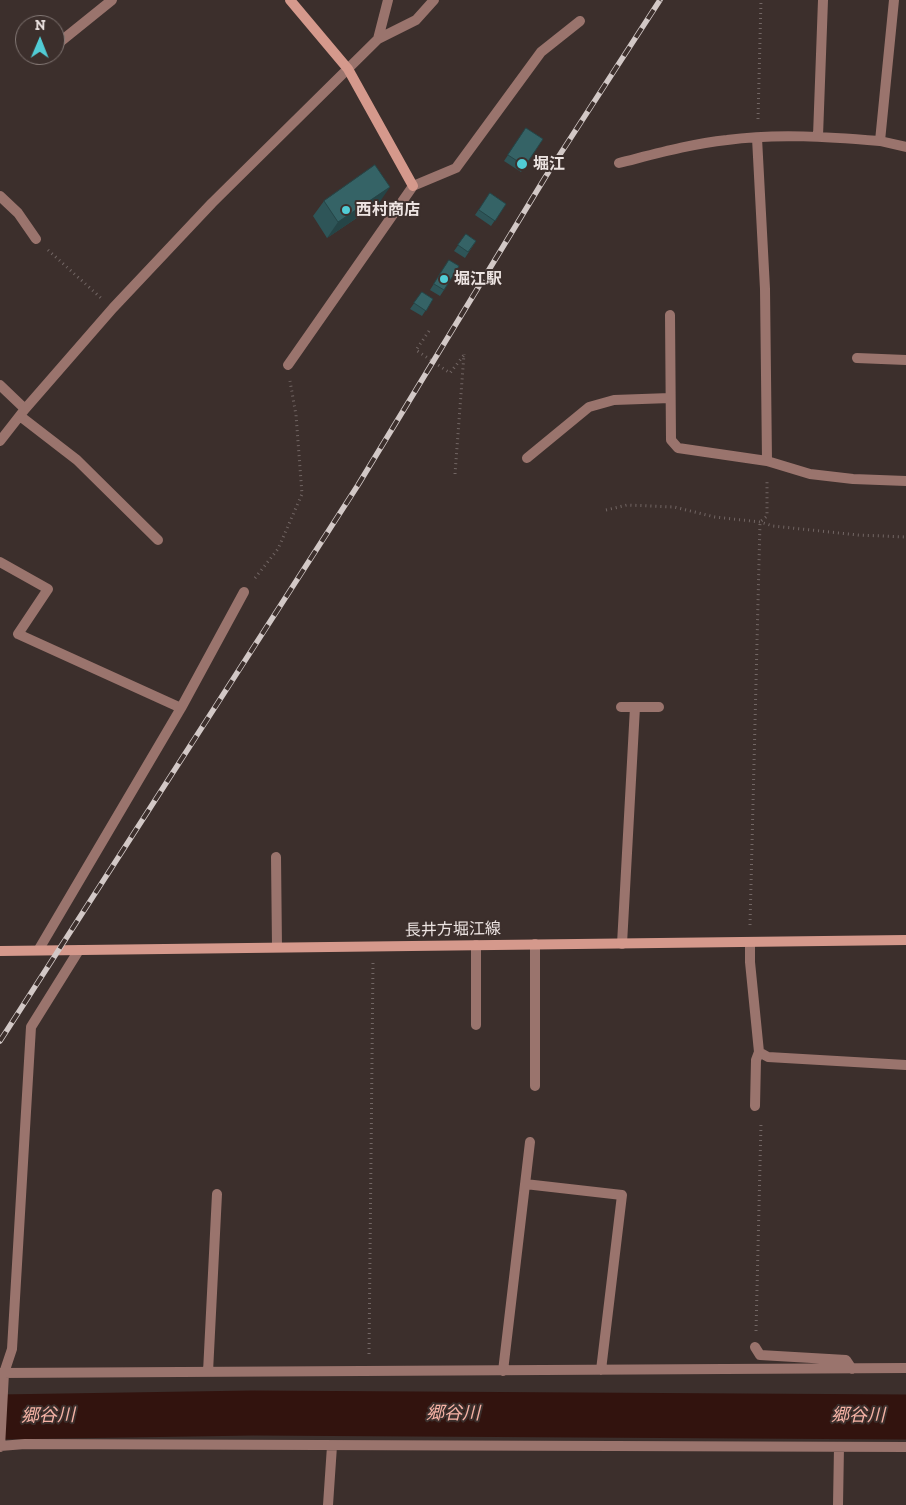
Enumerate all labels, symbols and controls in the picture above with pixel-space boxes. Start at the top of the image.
north arrow [15,15,65,65]
text: N [35,17,46,34]
place label: 堀江 [533,154,565,174]
marker: 堀江 [515,157,529,171]
place label: 西村商店 [356,200,420,220]
marker: 西村商店 [340,204,352,216]
place label: 堀江駅 [454,269,502,289]
marker: 堀江駅 [438,273,450,285]
street label: 長井方堀江線 [405,920,501,940]
water label: 郷谷川 [426,1403,480,1425]
water label: 郷谷川 [21,1405,75,1427]
water label: 郷谷川 [831,1405,885,1427]

